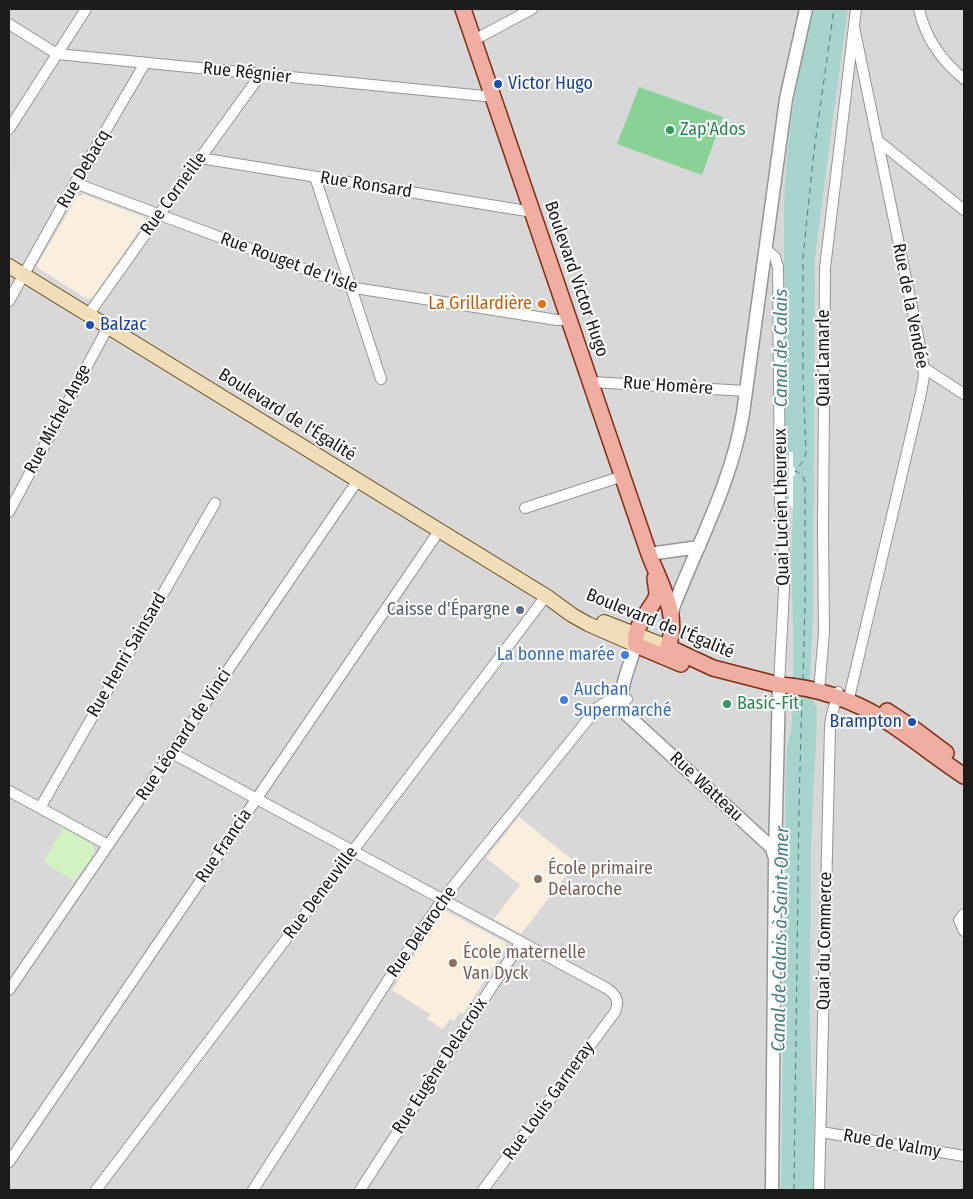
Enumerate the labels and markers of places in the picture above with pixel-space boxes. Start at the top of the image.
place label: Victor Hugo [508,73,593,95]
marker: Victor Hugo [492,78,504,90]
place label: Zap'Ados [680,119,746,141]
marker: Zap'Ados [664,124,676,136]
place label: La Grillardière [428,293,532,315]
marker: La Grillardière [536,298,548,310]
place label: Balzac [100,314,147,336]
marker: Balzac [84,319,96,331]
place label: Caisse d'Épargne [387,599,510,621]
marker: Caisse d'Épargne [514,604,526,616]
place label: La bonne marée [497,644,615,666]
marker: La bonne marée [619,649,631,661]
place label: Auchan Supermarché [574,679,672,722]
place label: Basic-Fit [737,693,799,715]
marker: Auchan Supermarché [558,694,570,706]
marker: Basic-Fit [721,698,733,710]
place label: Brampton [830,711,902,733]
marker: Brampton [906,716,918,728]
place label: École primaire Delaroche [548,858,653,901]
marker: École primaire Delaroche [532,873,544,885]
place label: École maternelle Van Dyck [463,942,586,984]
marker: École maternelle Van Dyck [447,957,459,969]

